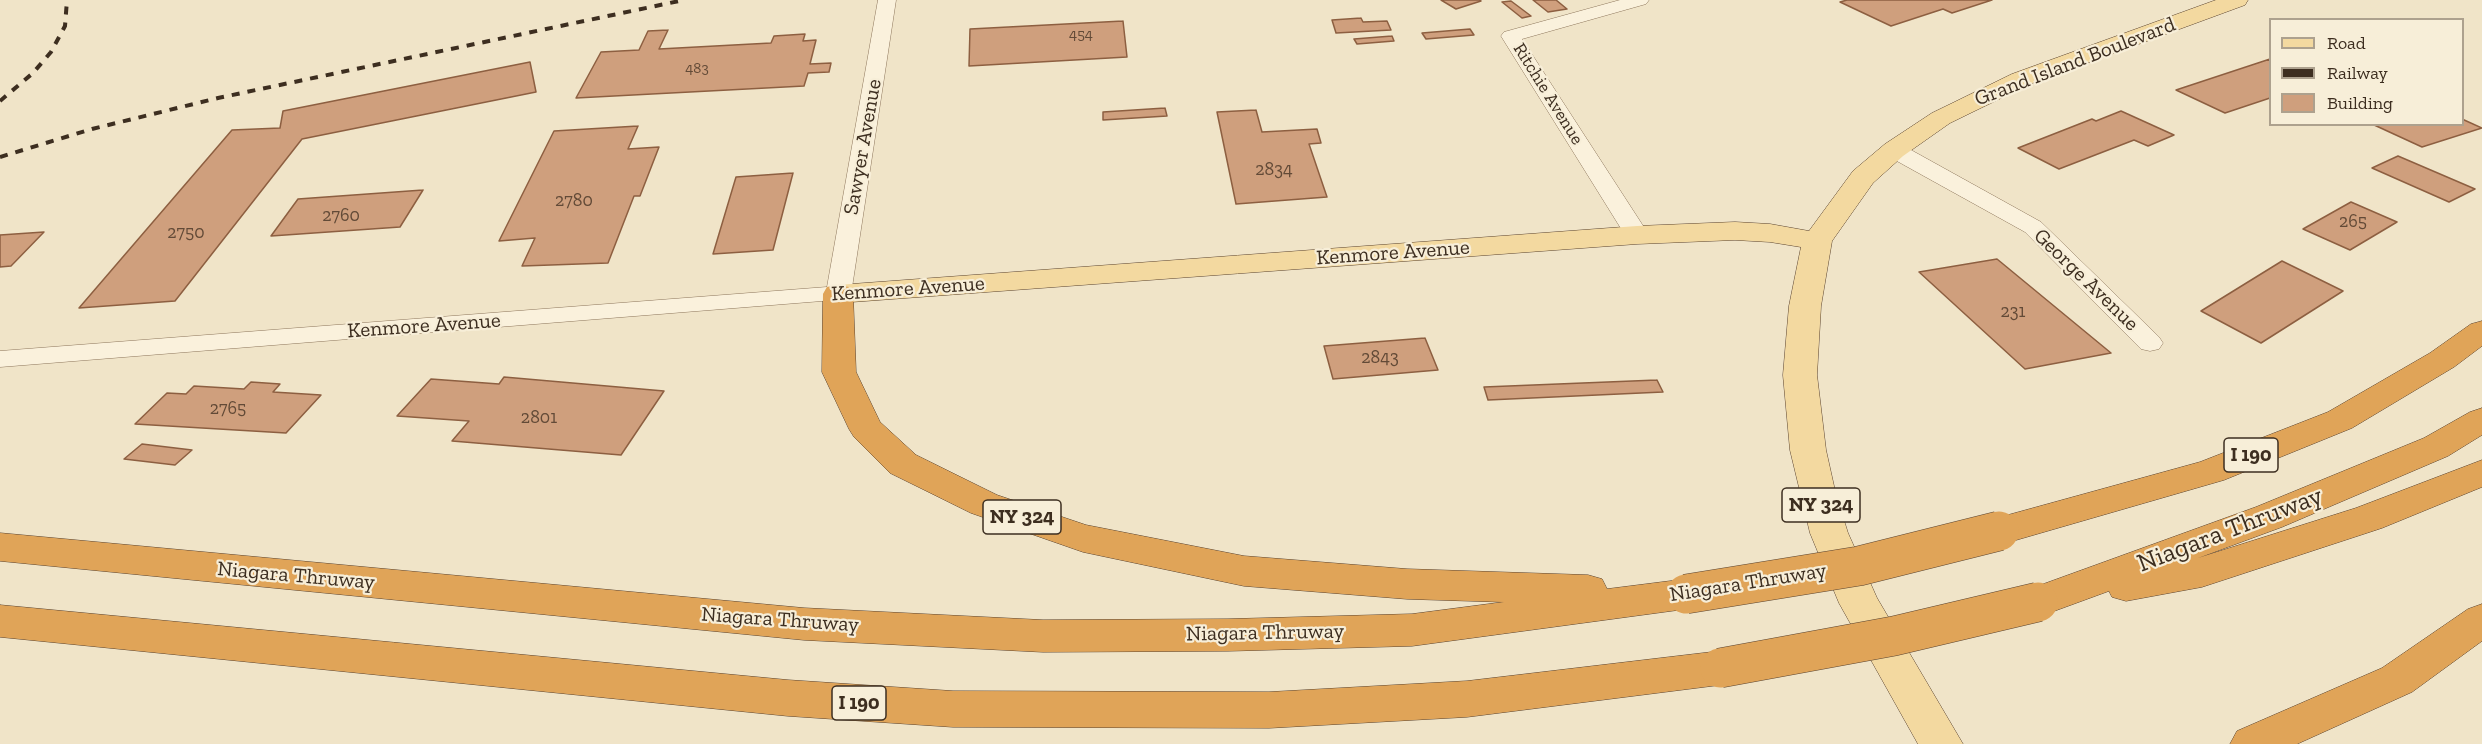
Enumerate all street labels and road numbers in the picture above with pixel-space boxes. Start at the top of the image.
street label: Grand Island Boulevard [1971,12,2179,112]
street label: Ritchie Avenue [1508,39,1588,149]
street label: Sawyer Avenue [839,77,887,217]
street label: George Avenue [2028,223,2144,337]
street label: Kenmore Avenue [1315,235,1471,271]
street label: Kenmore Avenue [830,271,986,307]
street label: Kenmore Avenue [346,308,502,344]
road number: I 190 [2224,438,2278,472]
street label: Niagara Thruway [2133,480,2327,580]
road number: NY 324 [1782,488,1860,522]
road number: NY 324 [983,500,1061,534]
street label: Niagara Thruway [216,557,376,595]
street label: Niagara Thruway [1668,558,1828,608]
street label: Niagara Thruway [700,602,860,638]
street label: Niagara Thruway [1186,619,1344,647]
road number: I 190 [832,686,886,720]

